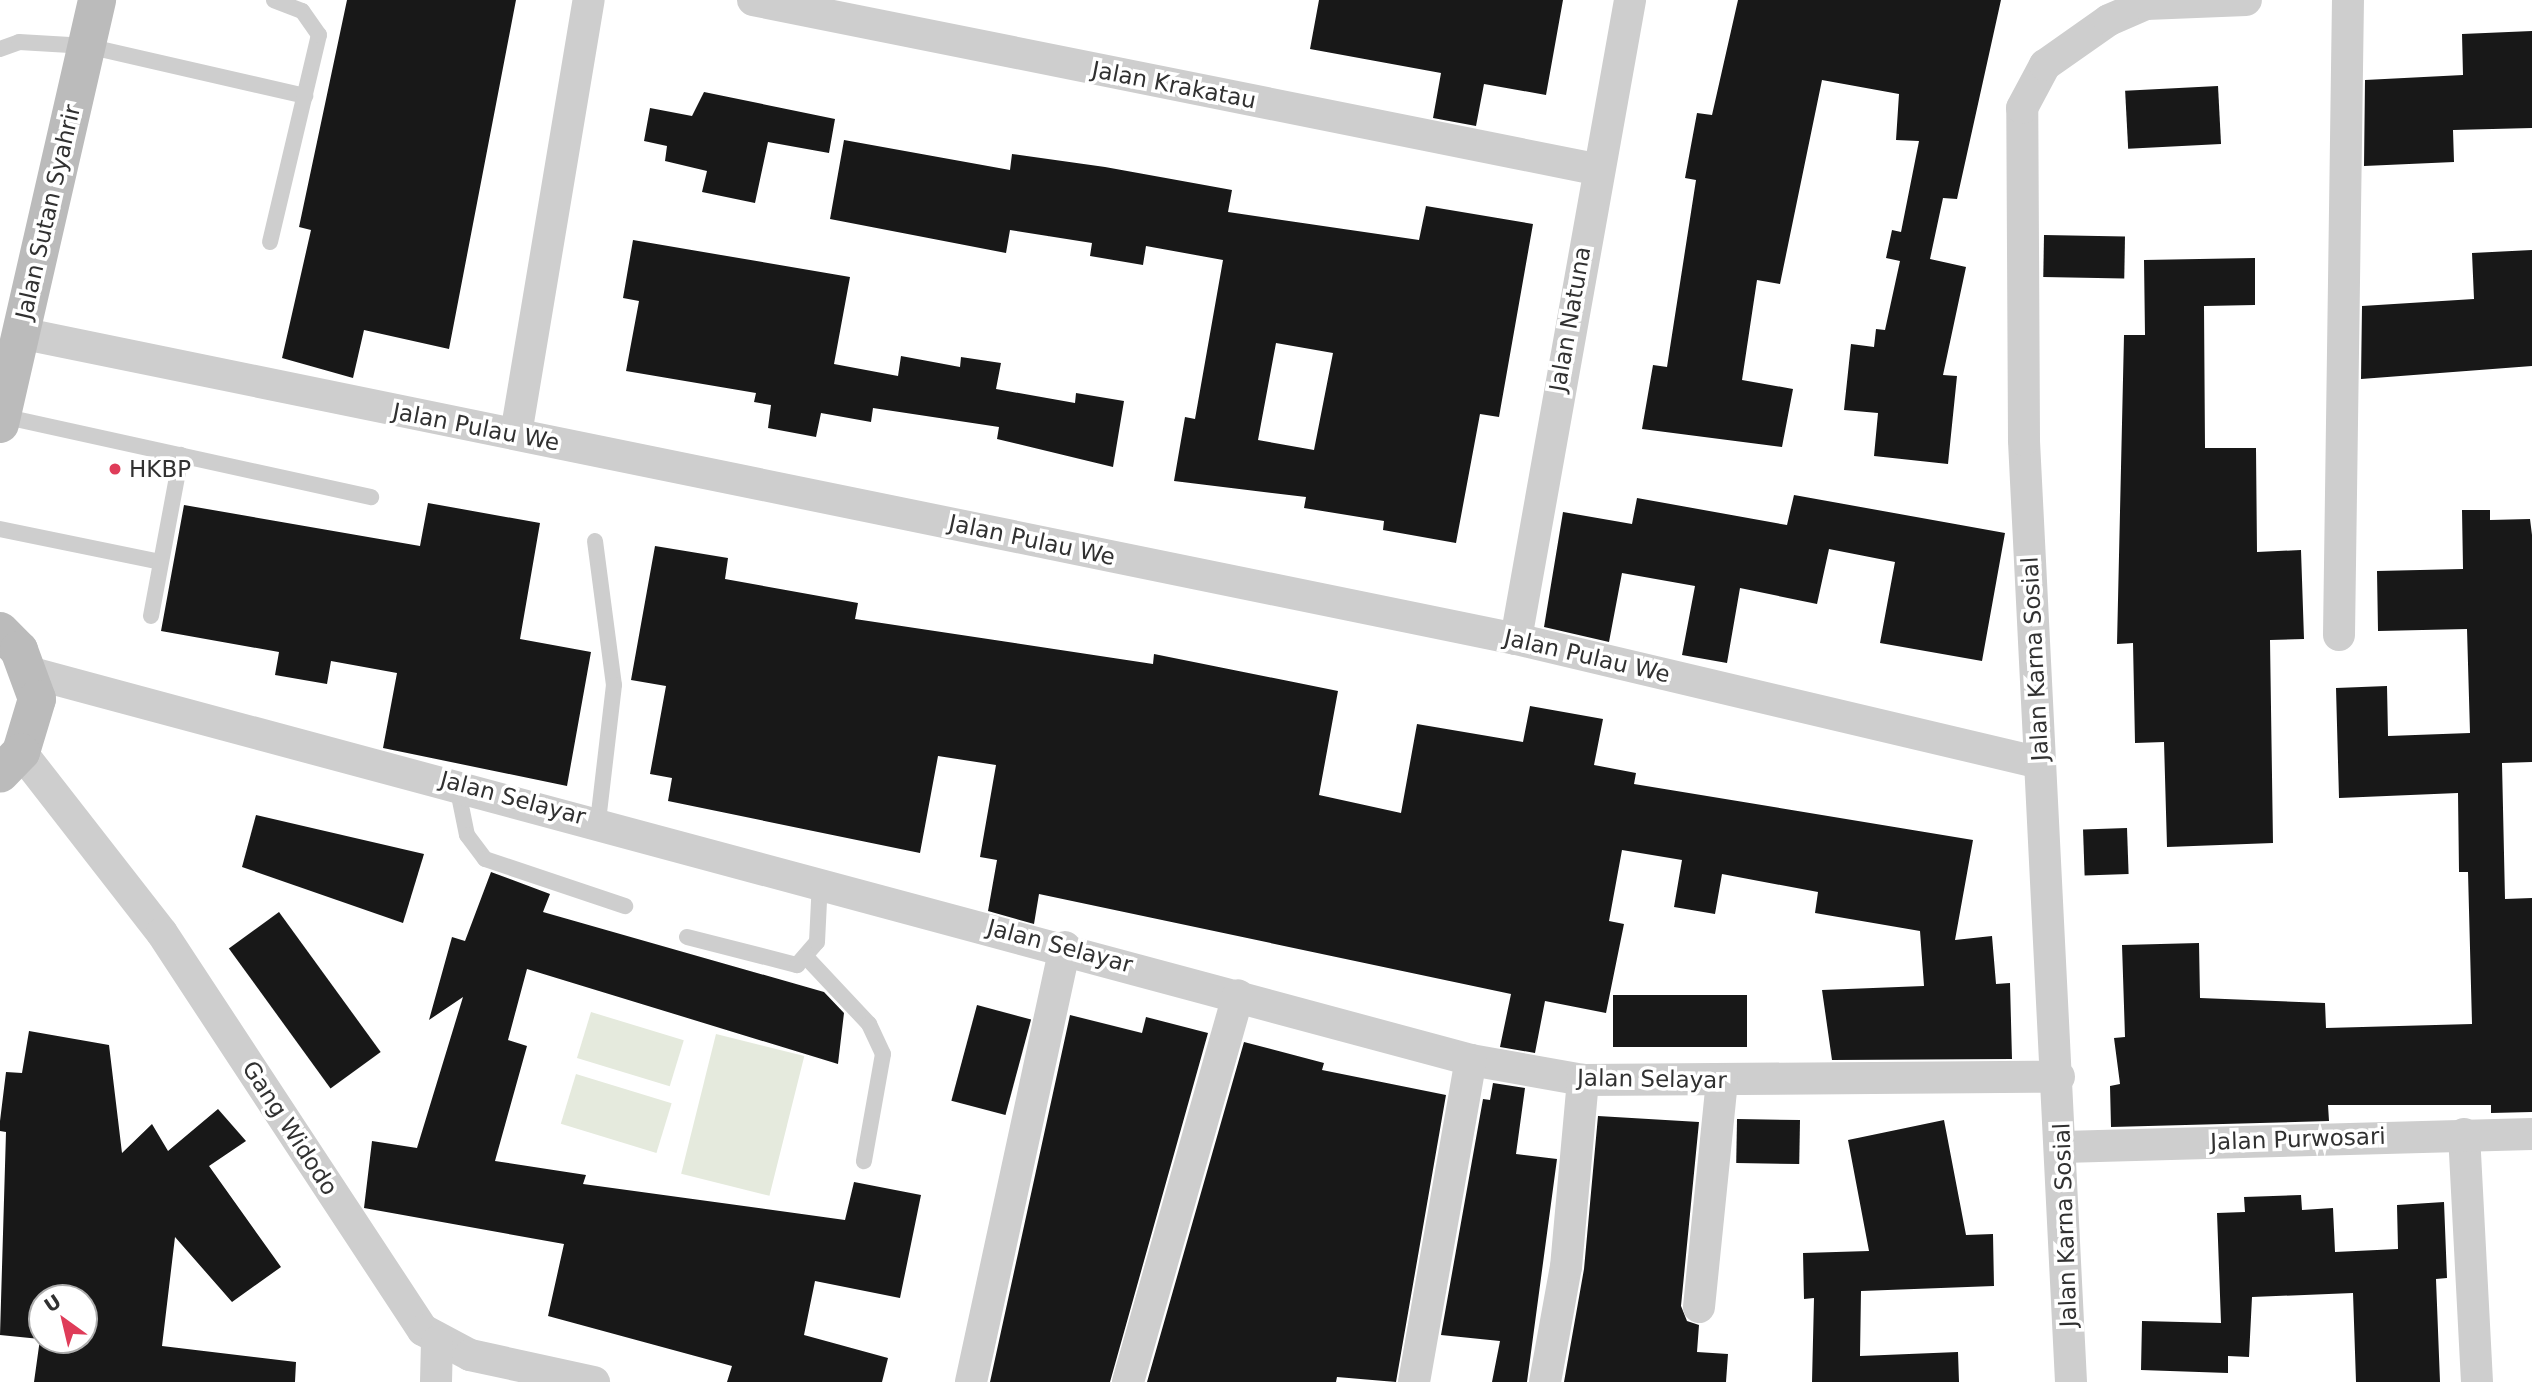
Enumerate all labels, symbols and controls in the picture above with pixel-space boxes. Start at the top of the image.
street label: Jalan Krakatau [1090,56,1258,114]
street label: Jalan Sutan Syahrir [10,102,86,322]
street label: Jalan Natuna [1544,244,1596,394]
street label: Jalan Pulau We [390,397,562,457]
place label: HKBP [129,455,191,483]
marker: HKBP [107,461,123,477]
street label: Jalan Pulau We [946,509,1118,571]
street label: Jalan Karna Sosial [2016,556,2054,762]
street label: Jalan Pulau We [1501,624,1673,688]
street label: Jalan Selayar [437,765,589,831]
street label: Jalan Selayar [984,913,1136,979]
street label: Gang Widodo [236,1056,344,1200]
street label: Jalan Selayar [1577,1064,1727,1094]
street label: Jalan Karna Sosial [2048,1122,2082,1328]
street label: Jalan Purwosari [2210,1122,2386,1156]
north arrow [28,1284,98,1354]
text: U [40,1290,65,1317]

